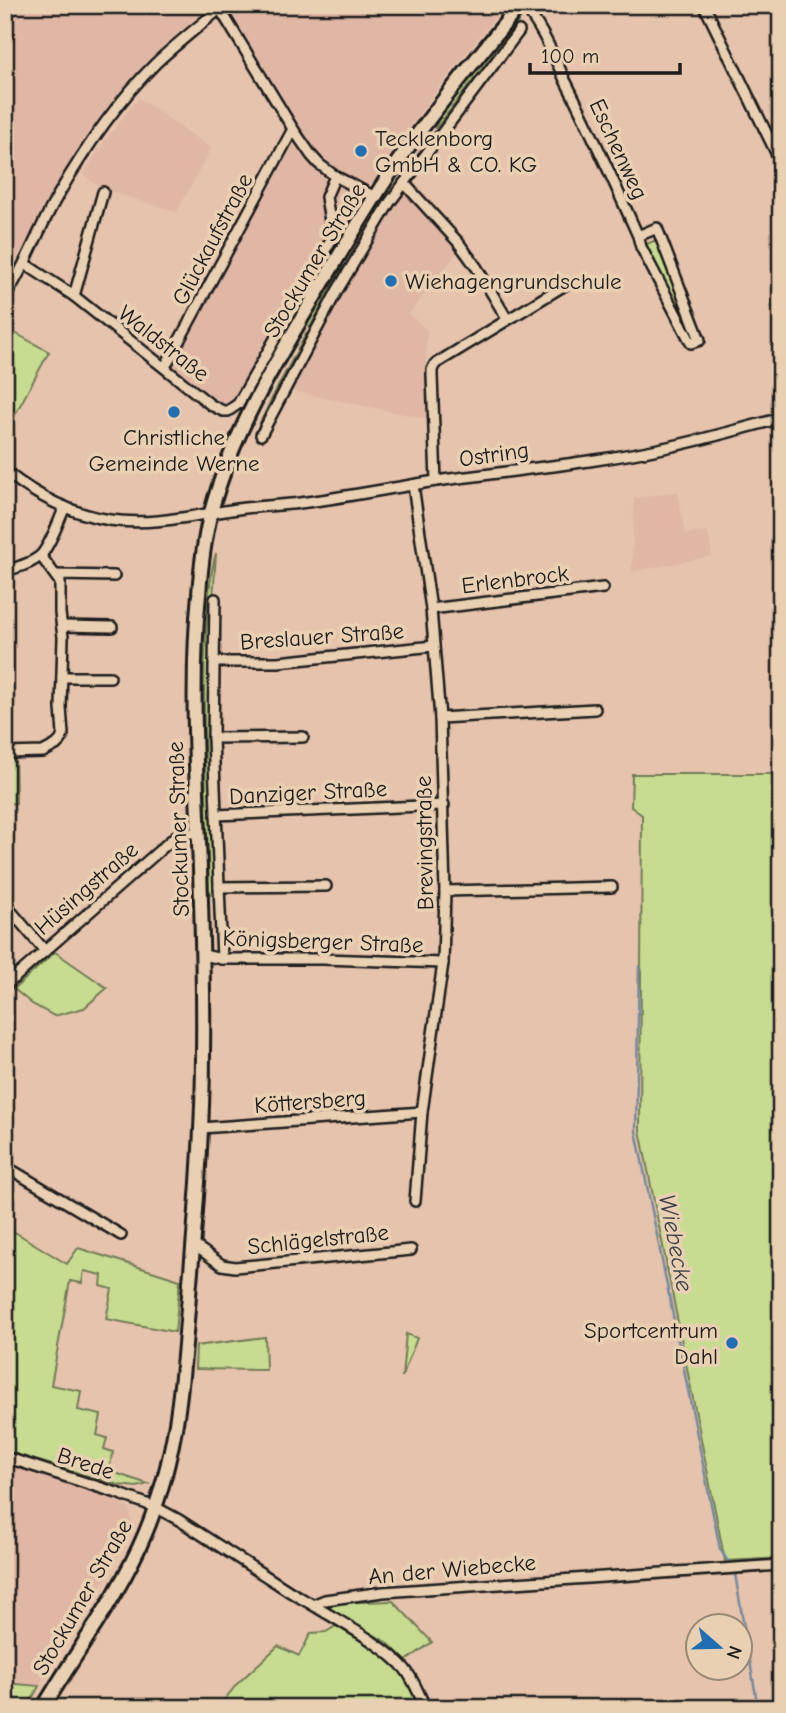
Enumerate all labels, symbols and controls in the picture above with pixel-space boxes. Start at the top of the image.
scale bar [530,32,681,76]
text: 100 m [541,44,599,68]
street label: Eschenweg [583,95,654,204]
place label: Tecklenborg GmbH & CO. KG [375,125,537,178]
marker: Tecklenborg GmbH & CO. KG [353,143,369,159]
street label: Glückaufstraße [166,169,258,310]
street label: Stockumer Straße [258,178,371,342]
place label: Wiehagengrundschule [405,268,622,295]
marker: Wiehagengrundschule [383,273,399,289]
street label: Waldstraße [113,300,214,387]
marker: Christliche Gemeinde Werne [166,404,182,420]
place label: Christliche Gemeinde Werne [88,424,260,477]
street label: Ostring [457,436,531,473]
street label: Erlenbrock [460,560,570,599]
street label: Breslauer Straße [239,617,405,656]
street label: Stockumer Straße [162,741,195,917]
street label: Danziger Straße [228,775,388,810]
street label: Brevingstraße [410,775,439,910]
street label: Hüsingstraße [29,836,144,941]
street label: Königsberger Straße [222,925,424,958]
street label: Köttersberg [253,1084,367,1119]
water label: Wiebecke [653,1192,699,1294]
street label: Schlägelstraße [246,1219,390,1260]
place label: Sportcentrum Dahl [584,1317,718,1370]
marker: Sportcentrum Dahl [724,1335,740,1351]
street label: Brede [54,1442,118,1485]
street label: Stockumer Straße [27,1514,138,1680]
street label: An der Wiebecke [367,1549,537,1590]
north arrow [684,1612,754,1682]
text: N [722,1643,746,1662]

